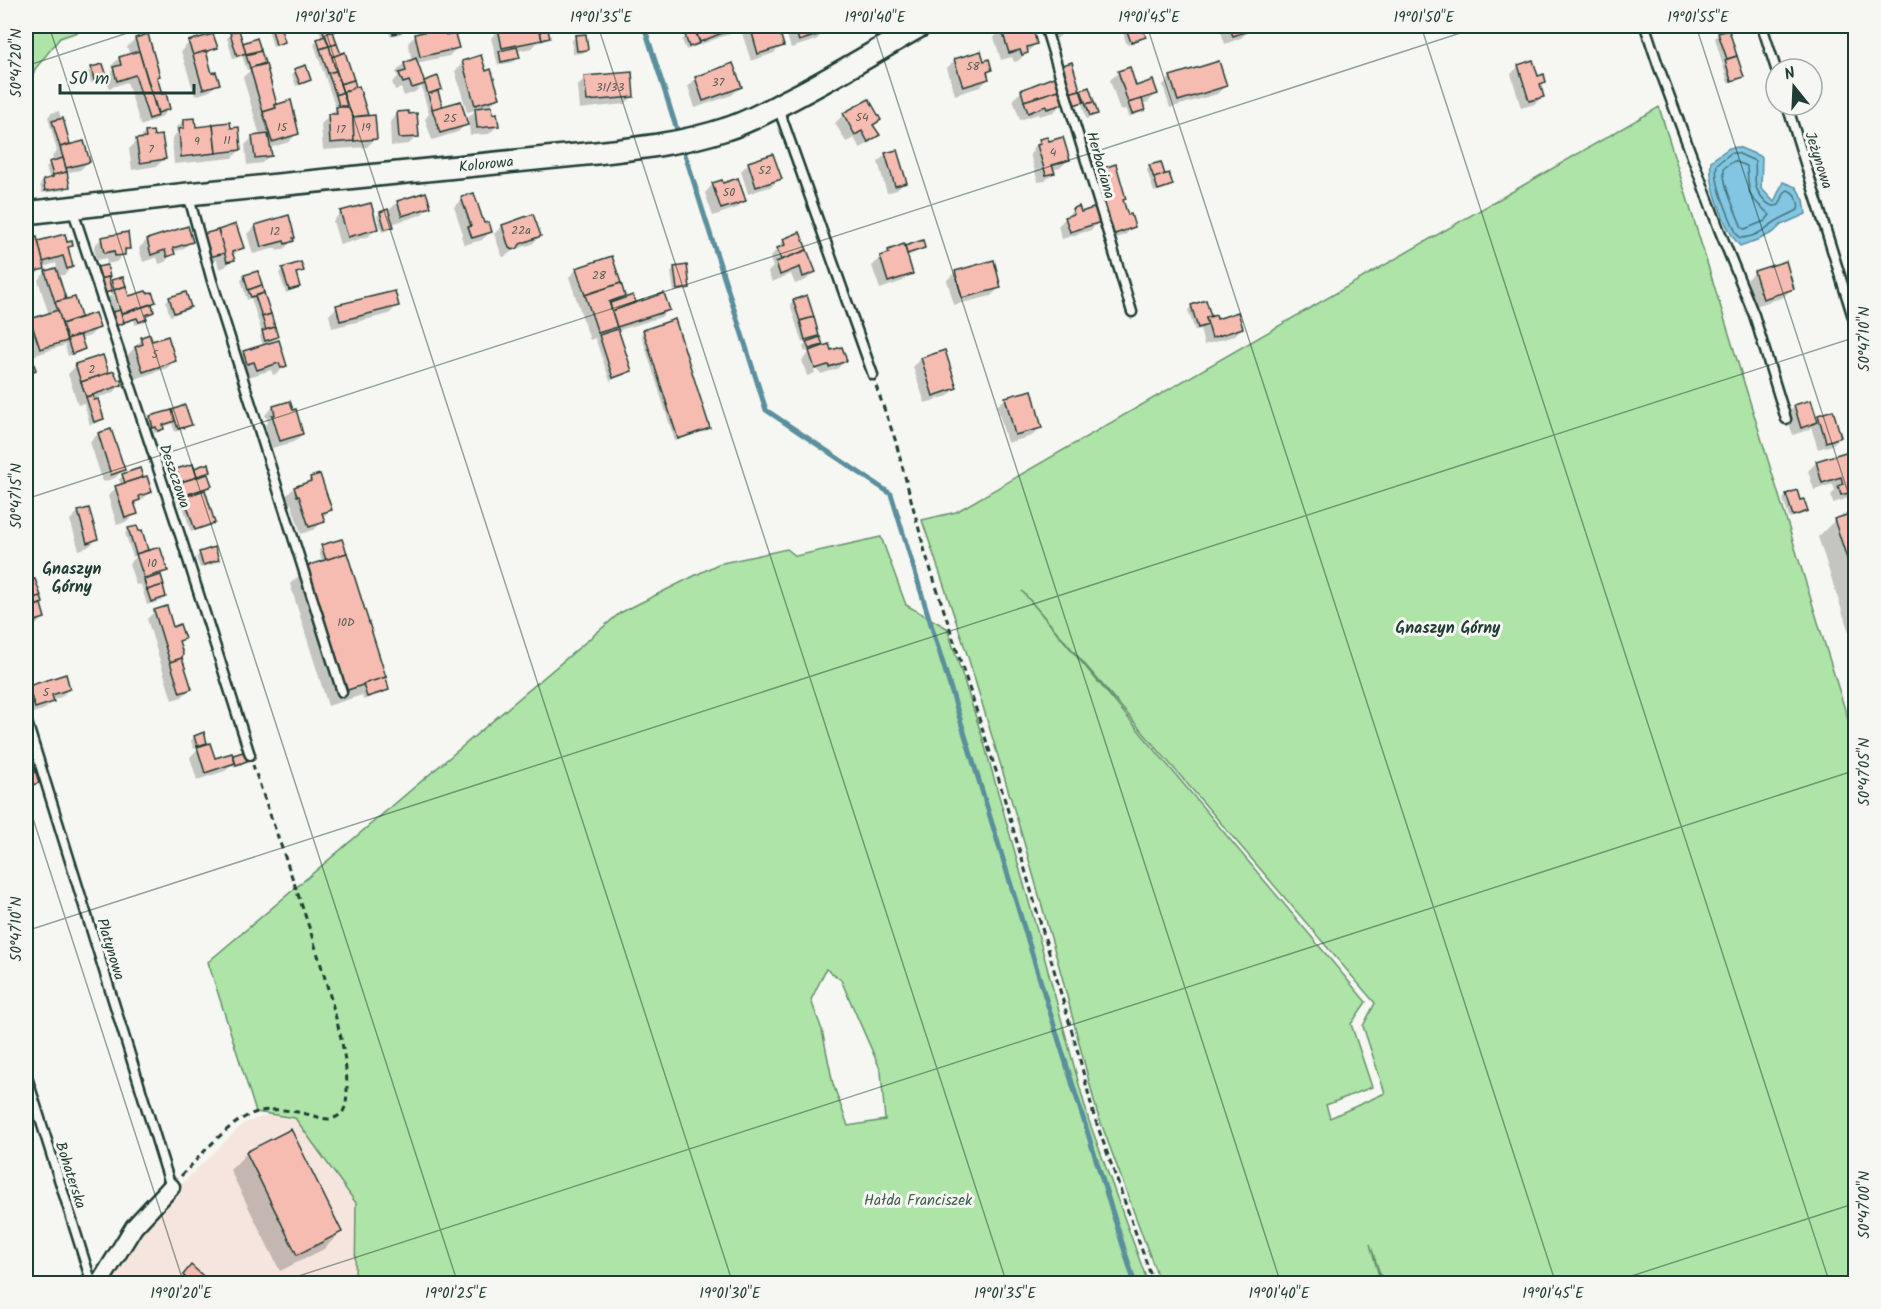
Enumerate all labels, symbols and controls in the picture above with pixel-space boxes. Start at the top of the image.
text: 19°01'30"E [295,6,358,30]
text: 19°01'35"E [570,6,633,30]
text: 19°01'40"E [844,6,907,30]
text: 19°01'45"E [1118,6,1181,30]
text: 19°01'50"E [1394,6,1456,30]
text: 19°01'55"E [1667,6,1730,30]
text: 50°47'20"N [5,28,29,98]
scale bar [60,57,194,95]
house number: 58 [966,57,981,76]
north arrow [1764,57,1824,117]
text: N [1781,61,1798,88]
text: 50 m [69,65,109,94]
house number: 37 [712,73,725,92]
house number: 31/33 [596,78,624,97]
house number: 54 [855,108,869,127]
house number: 25 [443,109,458,128]
house number: 15 [277,118,289,137]
house number: 19 [361,118,371,137]
house number: 17 [336,120,346,139]
street label: Jeżynowa [1797,128,1839,192]
street label: Herbaciana [1079,129,1121,202]
house number: 11 [223,131,231,150]
house number: 9 [194,132,200,151]
house number: 7 [148,140,154,159]
house number: 4 [1050,143,1057,162]
street label: Kolorowa [457,150,515,180]
house number: 52 [758,161,772,180]
house number: 50 [723,183,735,202]
house number: 22a [511,221,531,240]
house number: 12 [270,222,280,241]
house number: 28 [592,266,607,285]
text: 50°47'10"N [1853,306,1877,372]
house number: 5 [152,345,160,364]
house number: 2 [89,360,96,379]
street label: Deszczowa [152,441,196,512]
text: 50°47'15"N [5,463,29,529]
house number: 10 [147,554,157,573]
district label: Gnaszyn Górny [43,557,102,600]
house number: 10D [337,613,355,632]
district label: Gnaszyn Górny [1396,616,1501,641]
house number: 5 [43,683,51,702]
text: 50°47'05"N [1853,738,1877,806]
text: 50°47'10"N [5,896,29,962]
street label: Platynowa [89,915,131,983]
street label: Bohaterska [48,1139,92,1212]
text: 50°47'00"N [1853,1171,1877,1239]
park label: Hałda Franciszek [864,1189,973,1213]
text: 19°01'20"E [150,1282,213,1306]
text: 19°01'25"E [425,1282,488,1306]
text: 19°01'30"E [699,1282,762,1306]
text: 19°01'35"E [974,1282,1037,1306]
text: 19°01'40"E [1248,1282,1311,1306]
text: 19°01'45"E [1522,1282,1585,1306]

